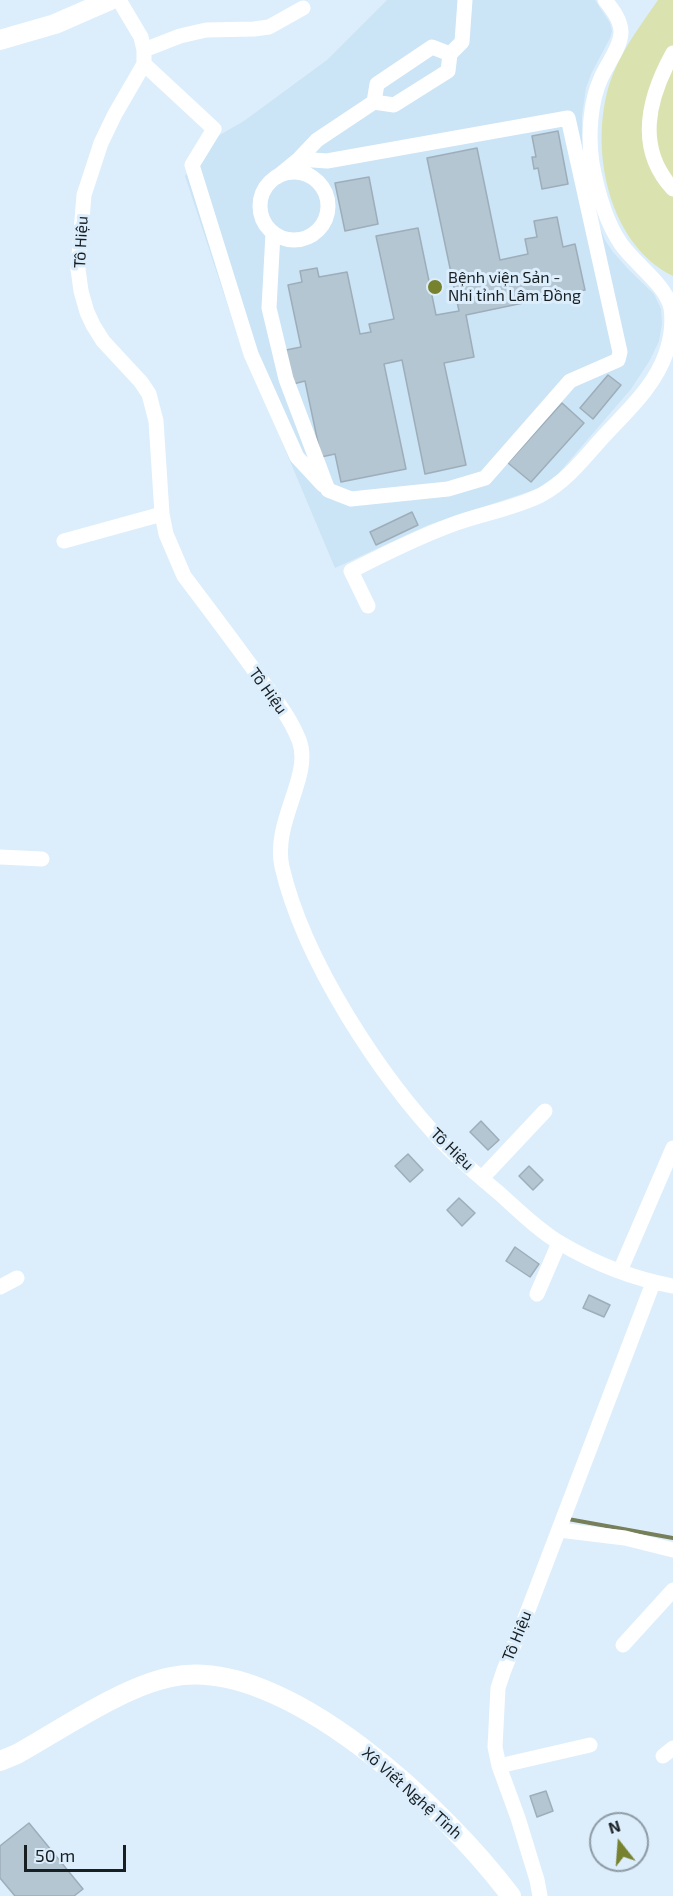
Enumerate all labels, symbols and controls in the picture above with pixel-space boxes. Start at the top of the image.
street label: Tô Hiệu [70,215,92,269]
place label: Bệnh viện Sản - Nhi tỉnh Lâm Đồng [448,268,581,306]
marker: Bệnh viện Sản - Nhi tỉnh Lâm Đồng [426,278,444,296]
street label: Tô Hiệu [245,664,291,718]
street label: Tô Hiệu [426,1124,478,1174]
street label: Tô Hiệu [498,1608,536,1664]
street label: Xô Viết Nghệ Tĩnh [358,1743,466,1843]
north arrow [589,1812,649,1872]
text: N [606,1815,622,1837]
scale bar [27,1833,129,1871]
text: 50 m [35,1844,75,1866]

